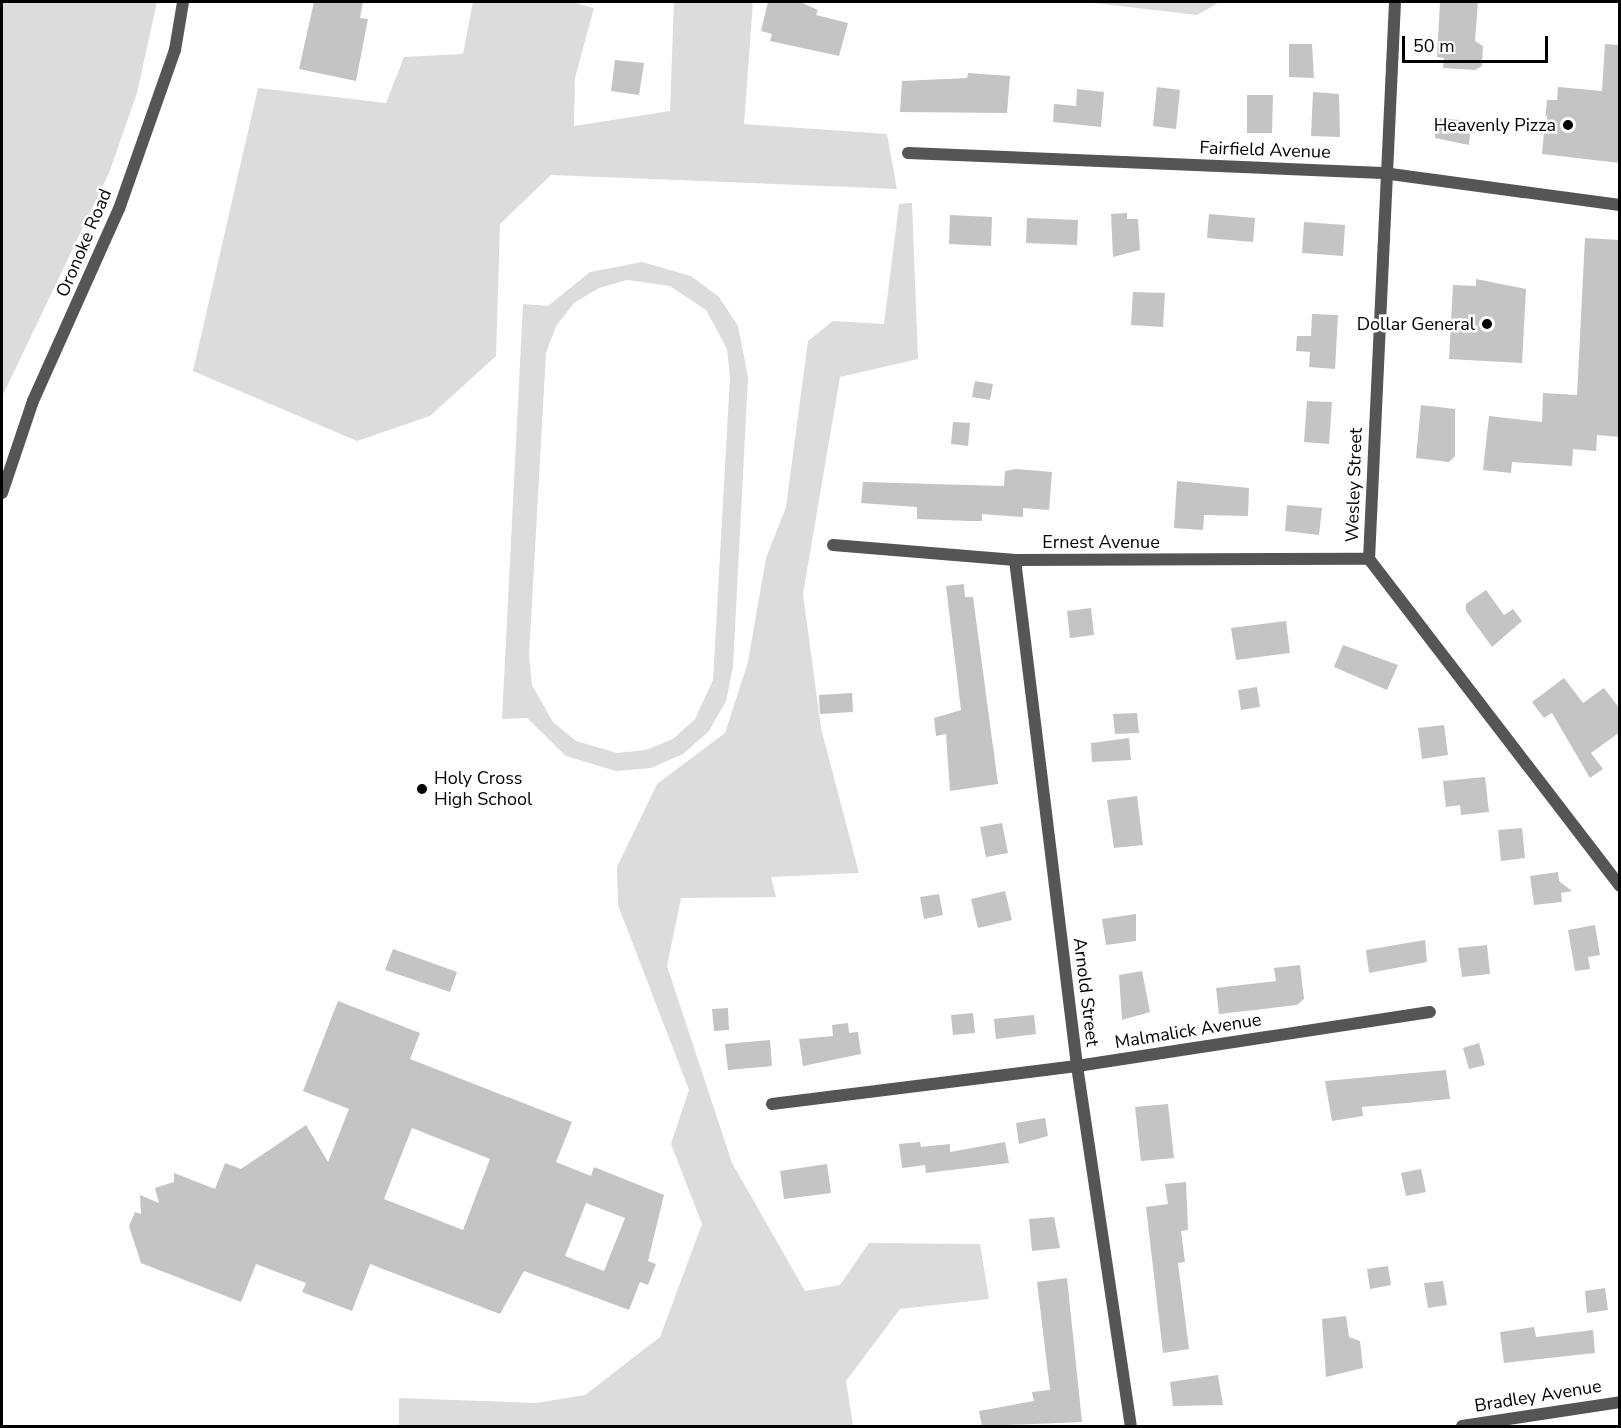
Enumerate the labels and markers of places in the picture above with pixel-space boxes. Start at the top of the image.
place label: Heavenly Pizza [1434,114,1556,136]
marker: Heavenly Pizza [1561,118,1575,132]
place label: Dollar General [1357,313,1475,335]
marker: Dollar General [1480,317,1494,331]
place label: Holy Cross High School [434,768,532,810]
marker: Holy Cross High School [415,782,429,796]

